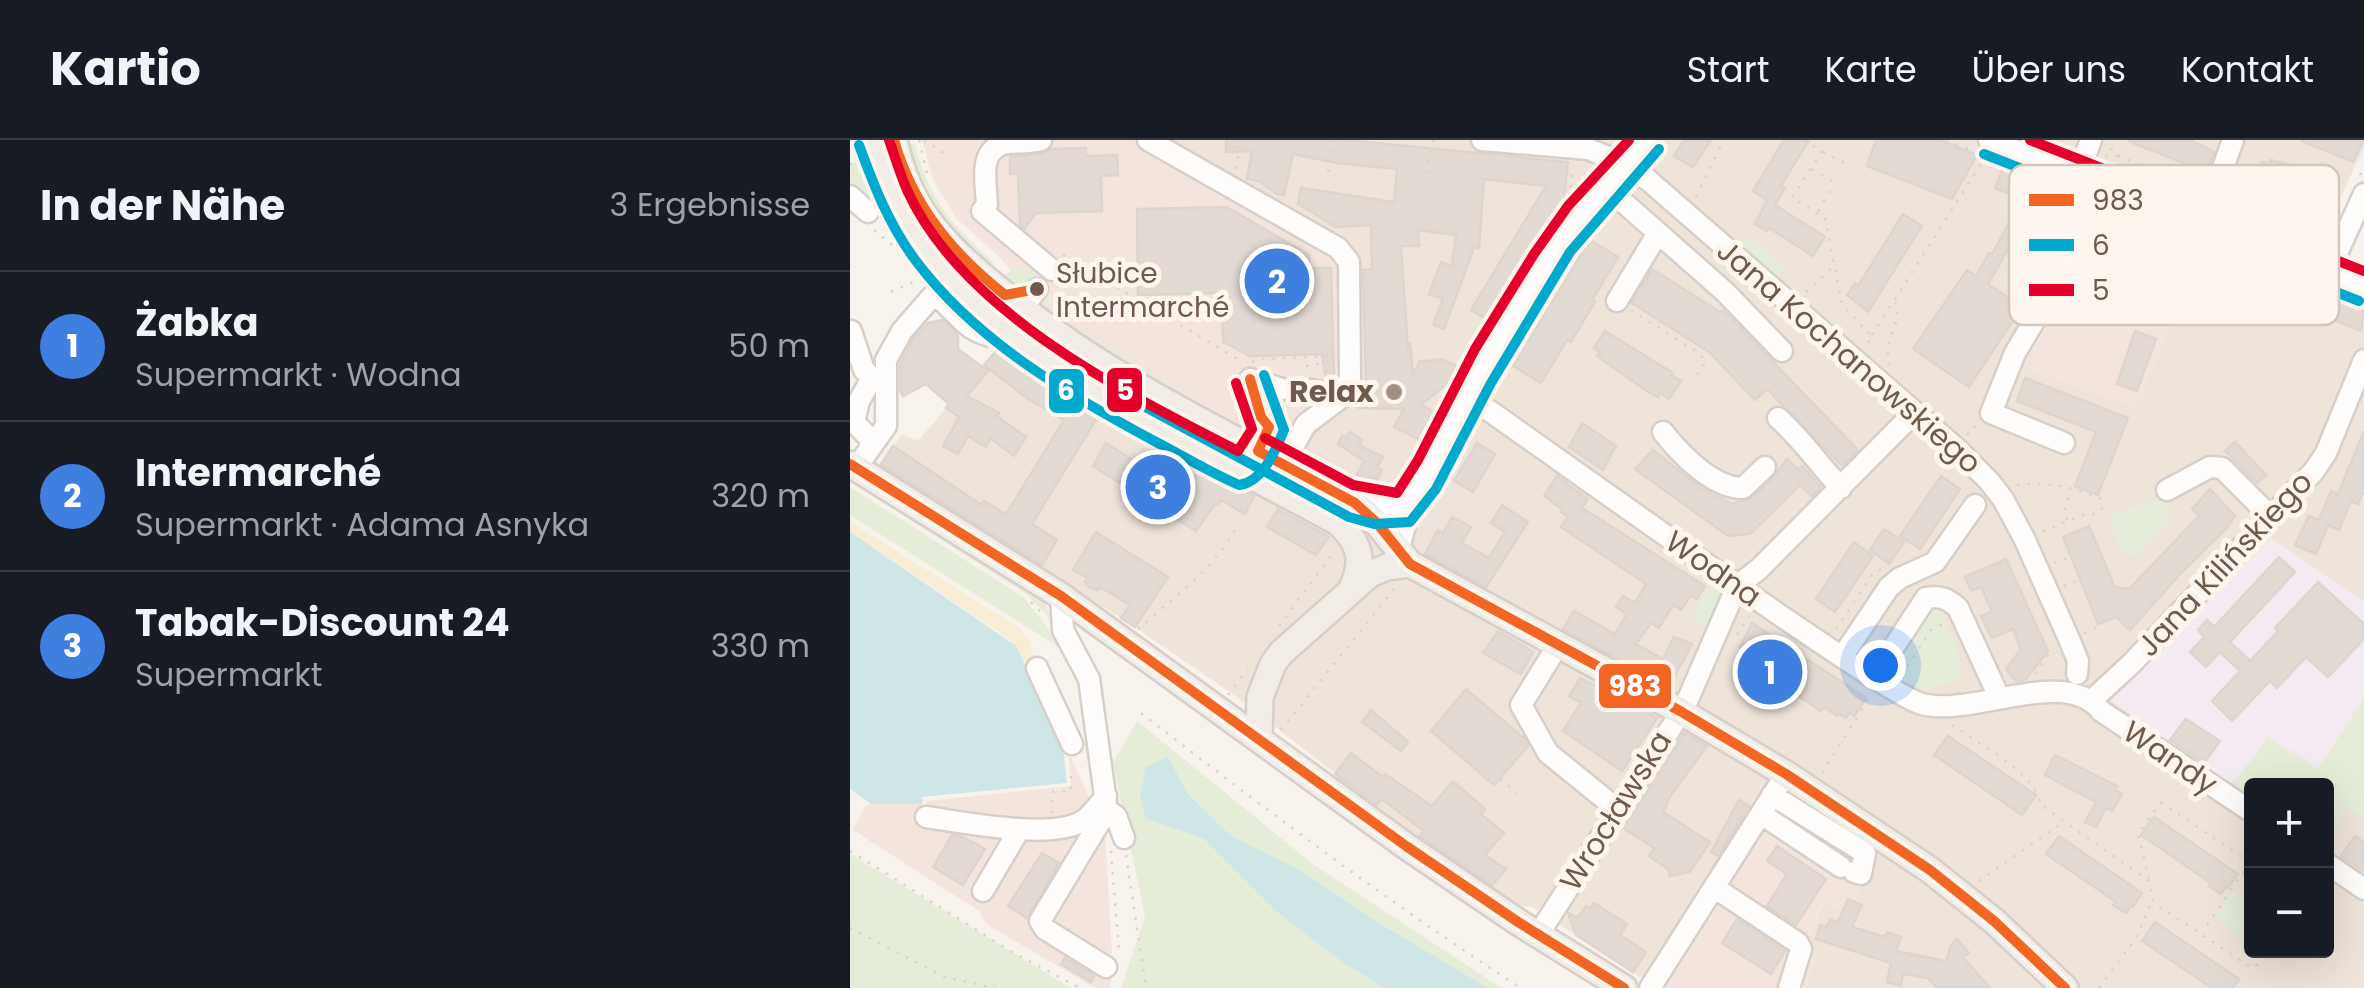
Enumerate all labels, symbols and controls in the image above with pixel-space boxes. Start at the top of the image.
text: Kartio [50,35,201,102]
text: Start [1687,45,1769,94]
text: Karte [1824,45,1917,94]
text: Über uns [1972,45,2126,94]
text: Kontakt [2181,45,2314,94]
legend [2009,165,2339,325]
text: In der Nähe [40,176,285,235]
text: 983 [2092,181,2144,220]
text: 3 Ergebnisse [610,182,810,227]
text: 6 [2092,226,2110,265]
street label: Jana Kochanowskiego [1708,229,1991,484]
pin: 2 [1244,244,1310,318]
place label: Słubice Intermarché [1056,254,1229,327]
text: 5 [2092,271,2110,310]
marker: Słubice Intermarché [1027,279,1047,299]
text: Żabka [135,296,259,349]
text: 1 [66,323,79,368]
text: 50 m [728,323,810,368]
text: Supermarkt · Wodna [135,352,462,397]
line badge: 5 [1105,366,1144,414]
line badge: 6 [1047,367,1086,415]
place label: Relax [1289,370,1374,413]
text: 6 [1057,371,1075,410]
text: 5 [1116,371,1134,410]
marker: Relax [1383,381,1405,403]
text: Intermarché [135,446,381,499]
pin: 3 [1126,450,1190,524]
street label: Jana Kilińskiego [2127,461,2322,666]
text: 2 [63,473,82,518]
text: 320 m [711,473,810,518]
text: Supermarkt · Adama Asnyka [135,502,589,547]
street label: Wodna [1657,520,1770,617]
text: Tabak-Discount 24 [135,596,510,649]
text: 3 [63,623,82,668]
text: 330 m [711,623,810,668]
pin: 1 [1738,634,1802,710]
your location [1855,640,1906,691]
text: Supermarkt [135,652,322,697]
line badge: 983 [1597,662,1673,710]
text: 983 [1609,667,1661,706]
street label: Wandy [2114,710,2226,805]
street label: Wrocławska [1549,722,1682,899]
map controls [2244,778,2334,958]
button: + [2244,778,2334,868]
button: − [2244,868,2334,958]

